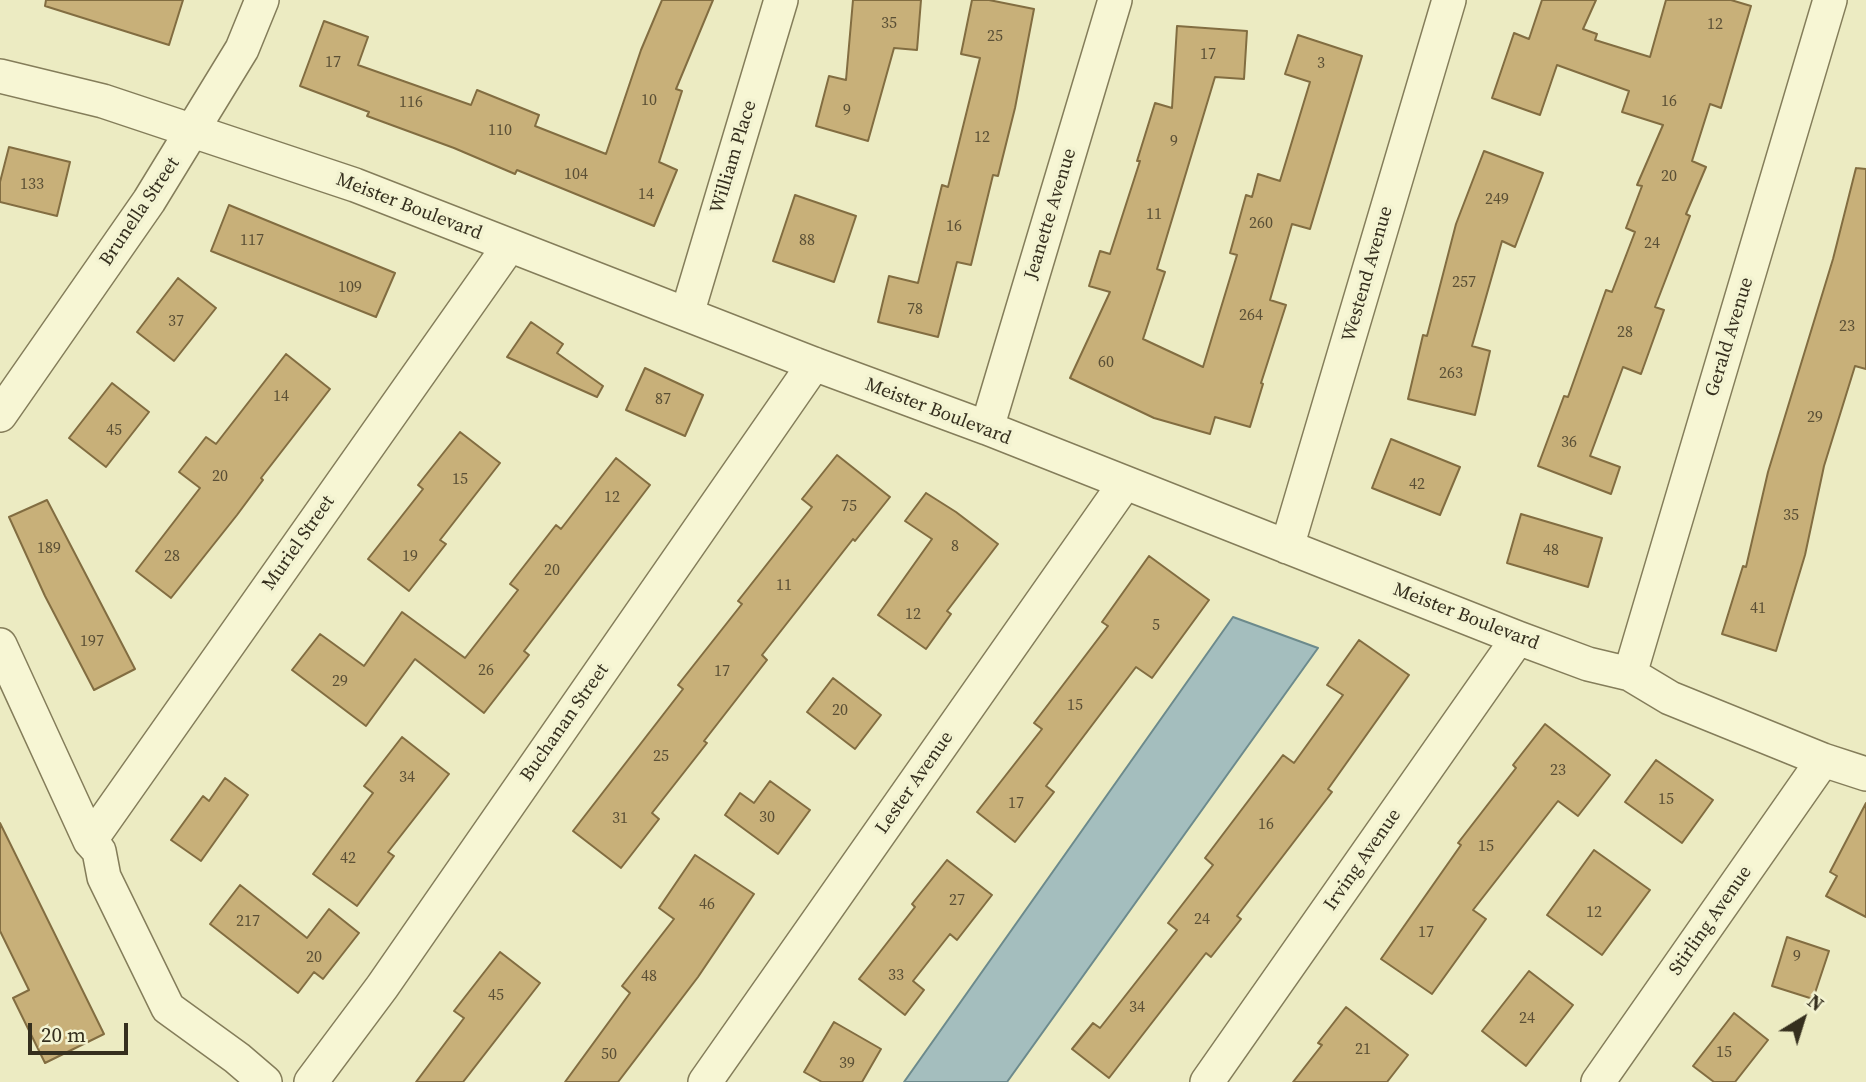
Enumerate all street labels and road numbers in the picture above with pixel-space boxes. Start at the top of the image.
street label: William Place [706,98,762,216]
street label: Jeanette Avenue [1020,146,1082,282]
street label: Brunella Street [95,153,185,271]
street label: Meister Boulevard [333,169,485,245]
street label: Westend Avenue [1338,204,1398,344]
street label: Gerald Avenue [1701,275,1759,399]
street label: Meister Boulevard [862,374,1014,450]
street label: Muriel Street [258,491,340,595]
street label: Meister Boulevard [1390,579,1542,655]
street label: Buchanan Street [516,660,614,786]
street label: Lester Avenue [871,727,959,839]
street label: Irving Avenue [1320,805,1406,915]
street label: Stirling Avenue [1665,862,1757,980]

